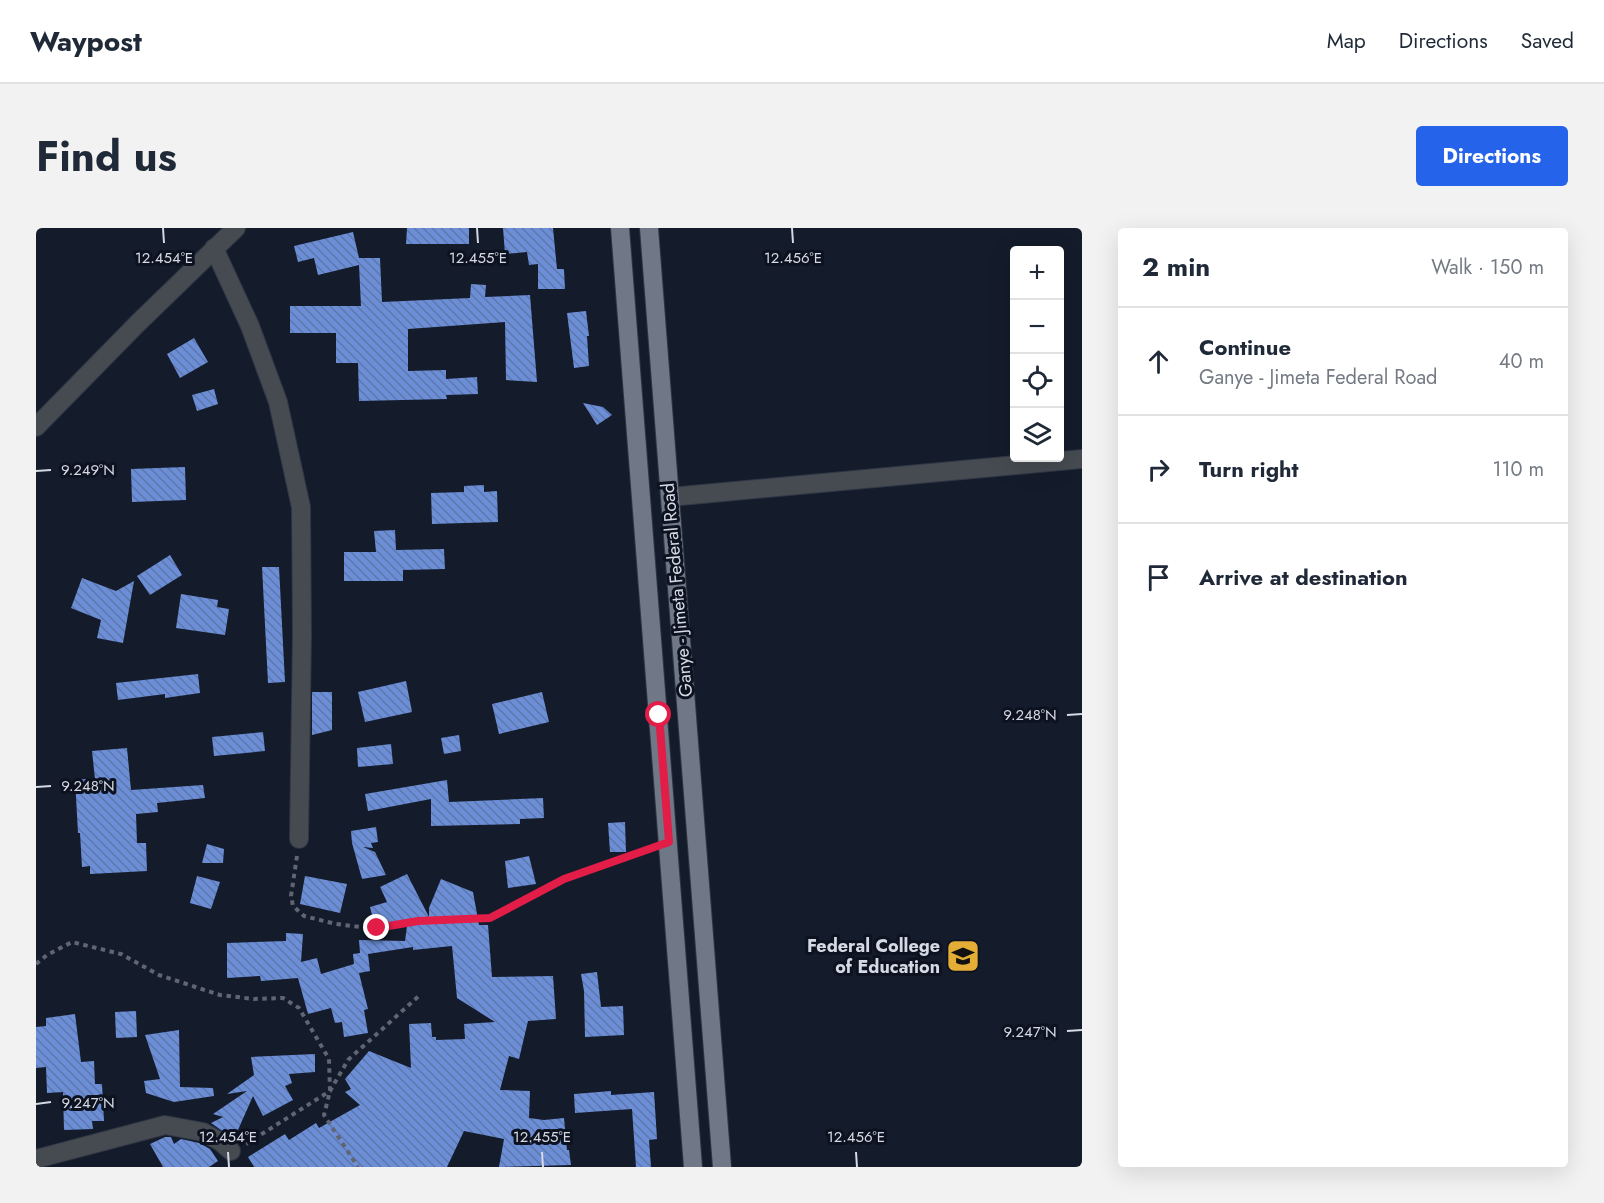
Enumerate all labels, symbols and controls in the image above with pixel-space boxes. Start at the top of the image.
text: Waypost [30,21,142,62]
text: Map [1327,26,1366,56]
text: Directions [1399,26,1488,56]
text: Saved [1521,26,1574,56]
text: Find us [36,126,177,187]
button: Directions [1416,126,1568,186]
map controls [1010,246,1064,462]
button: + [1010,246,1064,300]
text: 12.454°E [135,247,193,269]
text: 12.455°E [449,247,507,269]
text: 12.456°E [764,247,822,269]
text: 2 min [1142,248,1210,286]
text: Walk · 150 m [1431,253,1544,282]
button: − [1010,300,1064,354]
text: Continue [1199,331,1291,363]
icon: ahead [1142,345,1175,378]
text: 40 m [1499,347,1544,376]
button: locate [1010,354,1064,408]
text: Ganye - Jimeta Federal Road [1199,363,1437,392]
button: layers [1010,408,1064,462]
icon: right [1142,453,1175,486]
text: Turn right [1199,453,1299,485]
text: 110 m [1492,455,1544,484]
text: 9.249°N [61,459,115,481]
street label: Ganye - Jimeta Federal Road [655,482,699,698]
icon: arrive [1142,561,1175,594]
text: Arrive at destination [1199,561,1408,593]
route start [645,701,671,727]
text: 9.248°N [1003,704,1057,726]
text: 9.248°N [61,775,115,797]
route end [363,914,389,940]
place label: Federal College of Education [807,933,940,980]
school or university icon: Federal College of Education [945,938,981,974]
text: 9.247°N [1003,1021,1057,1043]
text: 9.247°N [61,1092,115,1114]
text: 12.454°E [199,1126,257,1148]
text: 12.455°E [513,1126,571,1148]
text: 12.456°E [827,1126,885,1148]

